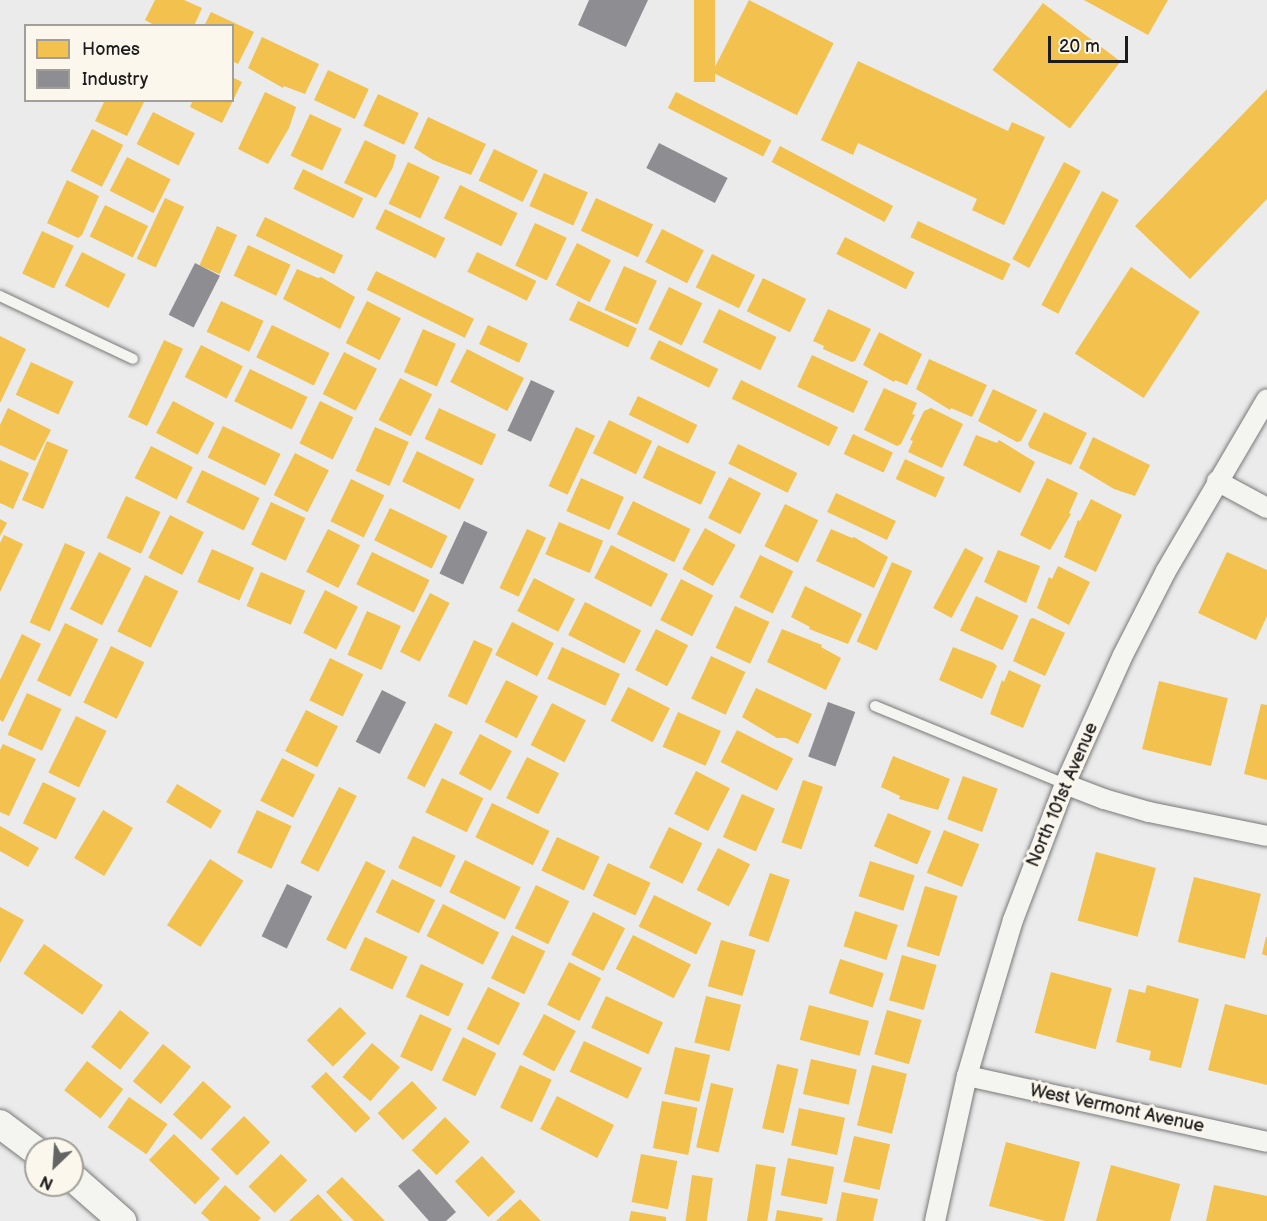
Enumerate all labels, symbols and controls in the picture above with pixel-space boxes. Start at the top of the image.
legend [24,24,234,102]
scale bar [1051,24,1130,62]
text: 20 m [1059,36,1100,57]
text: Homes [82,39,140,60]
text: Industry [82,69,148,90]
street label: North 101st Avenue [1023,719,1103,871]
street label: West Vermont Avenue [1028,1080,1206,1138]
north arrow [24,1137,84,1197]
text: N [38,1171,56,1193]

